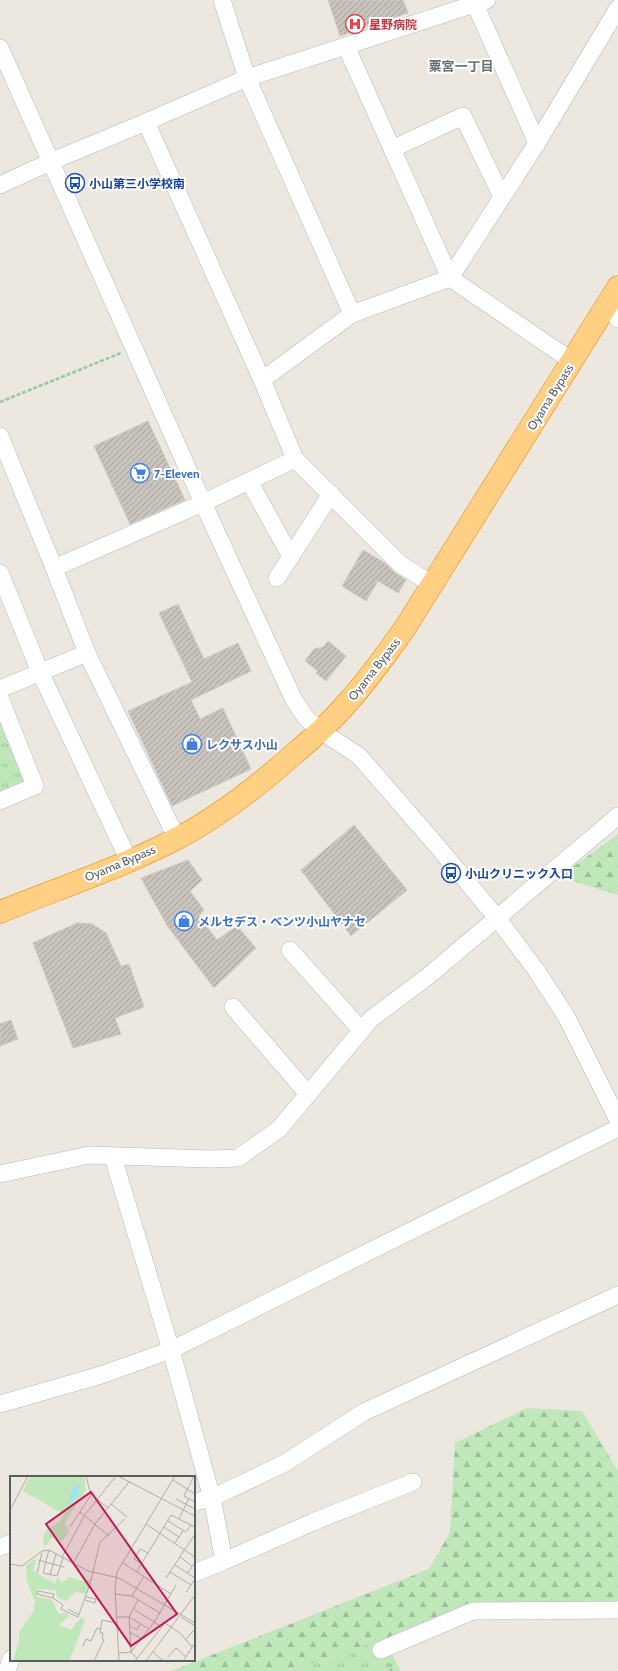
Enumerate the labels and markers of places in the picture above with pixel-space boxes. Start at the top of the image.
hospital icon: 星野病院 [344,13,366,35]
place label: 星野病院 [369,17,417,32]
bus stop icon: 小山第三小学校南 [64,172,86,194]
place label: 小山第三小学校南 [89,176,185,191]
supermarket icon: 7-Eleven [129,462,151,484]
place label: 7-Eleven [154,466,200,481]
shop icon: レクサス小山 [181,733,203,755]
place label: レクサス小山 [206,737,278,752]
bus stop icon: 小山クリニック入口 [440,862,462,884]
place label: 小山クリニック入口 [465,866,573,881]
shop icon: メルセデス・ベンツ小山ヤナセ [173,910,195,932]
place label: メルセデス・ベンツ小山ヤナセ [198,914,366,929]

